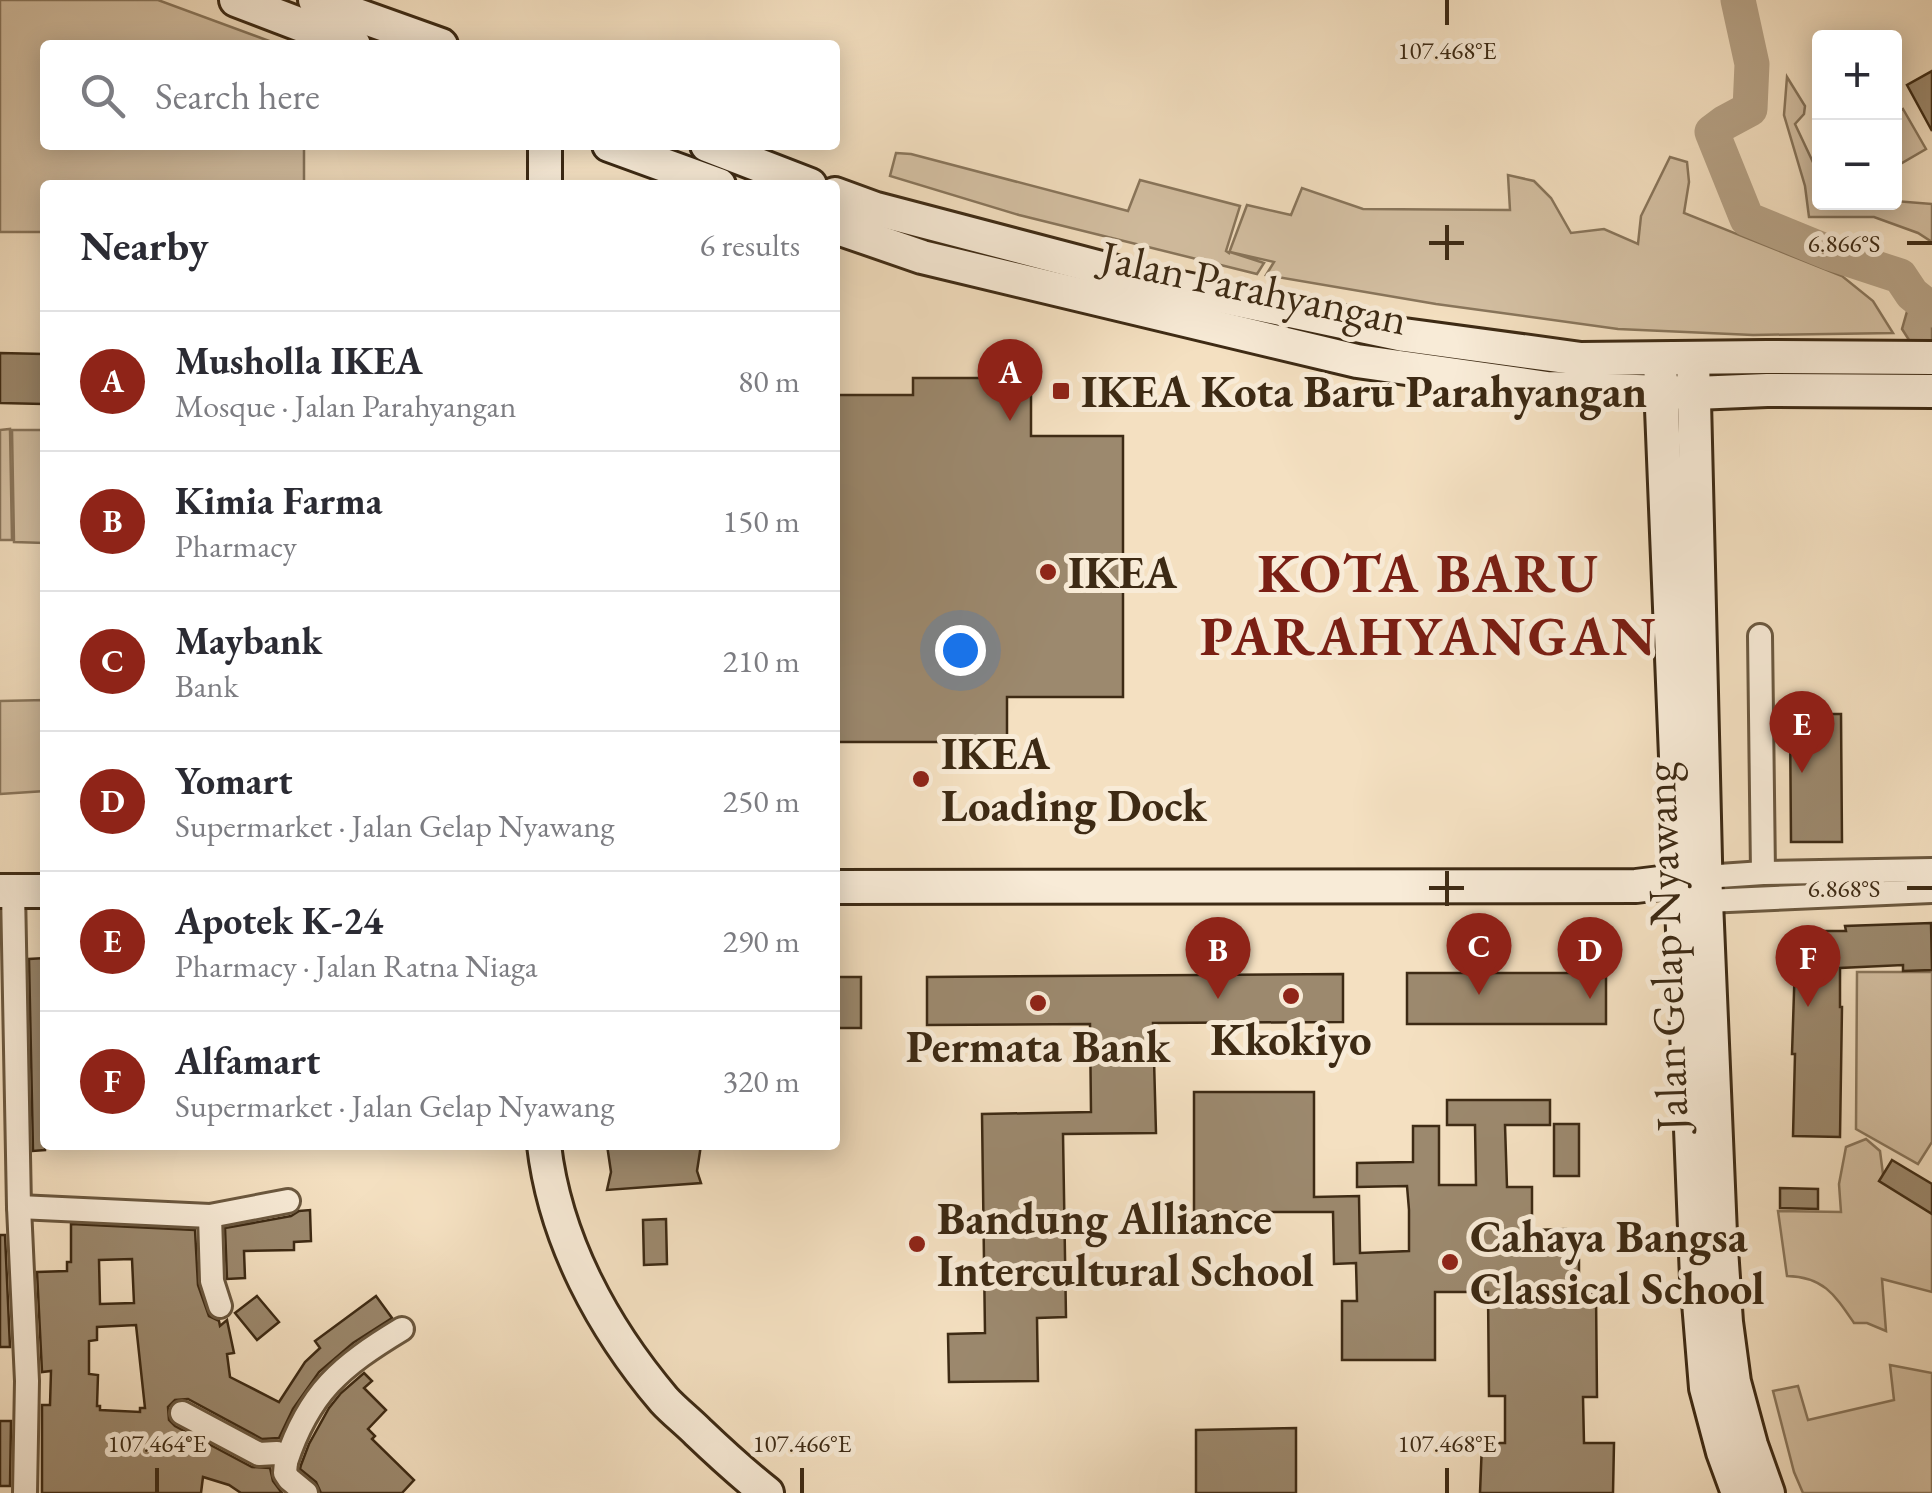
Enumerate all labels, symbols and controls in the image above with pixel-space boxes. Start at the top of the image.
map controls [1812,30,1902,210]
button: + [1812,30,1902,120]
text: 107.468°E [1397,34,1497,66]
search box [40,40,840,150]
icon: search [75,68,130,123]
text: Search here [155,71,320,120]
button: − [1812,120,1902,210]
text: Nearby [80,218,209,273]
text: 6 results [700,224,800,266]
street label: Jalan Parahyangan [1092,225,1412,348]
text: 6.866°S [1808,227,1880,259]
text: Musholla IKEA [175,336,423,385]
pin: A [978,338,1042,421]
text: A [101,360,124,402]
text: 80 m [738,360,800,402]
place label: IKEA Kota Baru Parahyangan [1081,362,1647,421]
marker: IKEA Kota Baru Parahyangan [1050,380,1072,402]
text: Mosque · Jalan Parahyangan [175,385,516,427]
text: Kimia Farma [175,476,382,525]
text: B [102,500,123,542]
text: 150 m [723,500,800,542]
text: Pharmacy [175,525,297,567]
district label: KOTA BARU PARAHYANGAN [1200,537,1658,671]
place label: IKEA [1068,543,1178,601]
marker: IKEA [1037,561,1059,583]
text: Maybank [175,616,322,665]
your location [935,625,986,676]
text: C [101,640,124,682]
text: 210 m [723,640,800,682]
text: Bank [175,665,238,707]
pin: E [1770,690,1834,773]
place label: IKEA Loading Dock [941,724,1208,835]
text: Yomart [175,756,292,805]
street label: Jalan Gelap Nyawang [1630,761,1701,1137]
marker: IKEA Loading Dock [910,768,932,790]
text: D [100,780,125,822]
text: 250 m [723,780,800,822]
text: Supermarket · Jalan Gelap Nyawang [175,805,614,847]
text: 6.868°S [1808,872,1880,904]
text: Apotek K-24 [175,896,383,945]
pin: C [1446,912,1512,995]
pin: B [1186,916,1250,999]
pin: D [1558,916,1622,999]
text: E [103,920,122,962]
text: 290 m [723,920,800,962]
pin: F [1776,924,1840,1007]
text: Pharmacy · Jalan Ratna Niaga [175,945,538,987]
marker: Kkokiyo [1280,985,1302,1007]
marker: Permata Bank [1027,992,1049,1014]
place label: Kkokiyo [1210,1010,1372,1068]
place label: Permata Bank [906,1017,1172,1075]
text: Alfamart [175,1036,320,1085]
text: F [104,1060,121,1102]
text: 320 m [723,1060,800,1102]
text: Supermarket · Jalan Gelap Nyawang [175,1085,614,1127]
place label: Bandung Alliance Intercultural School [937,1189,1314,1299]
place label: Cahaya Bangsa Classical School [1470,1207,1765,1317]
marker: Bandung Alliance Intercultural School [906,1233,928,1255]
marker: Cahaya Bangsa Classical School [1439,1251,1461,1273]
text: 107.464°E [107,1427,207,1459]
text: 107.466°E [752,1427,852,1459]
text: 107.468°E [1397,1427,1497,1459]

